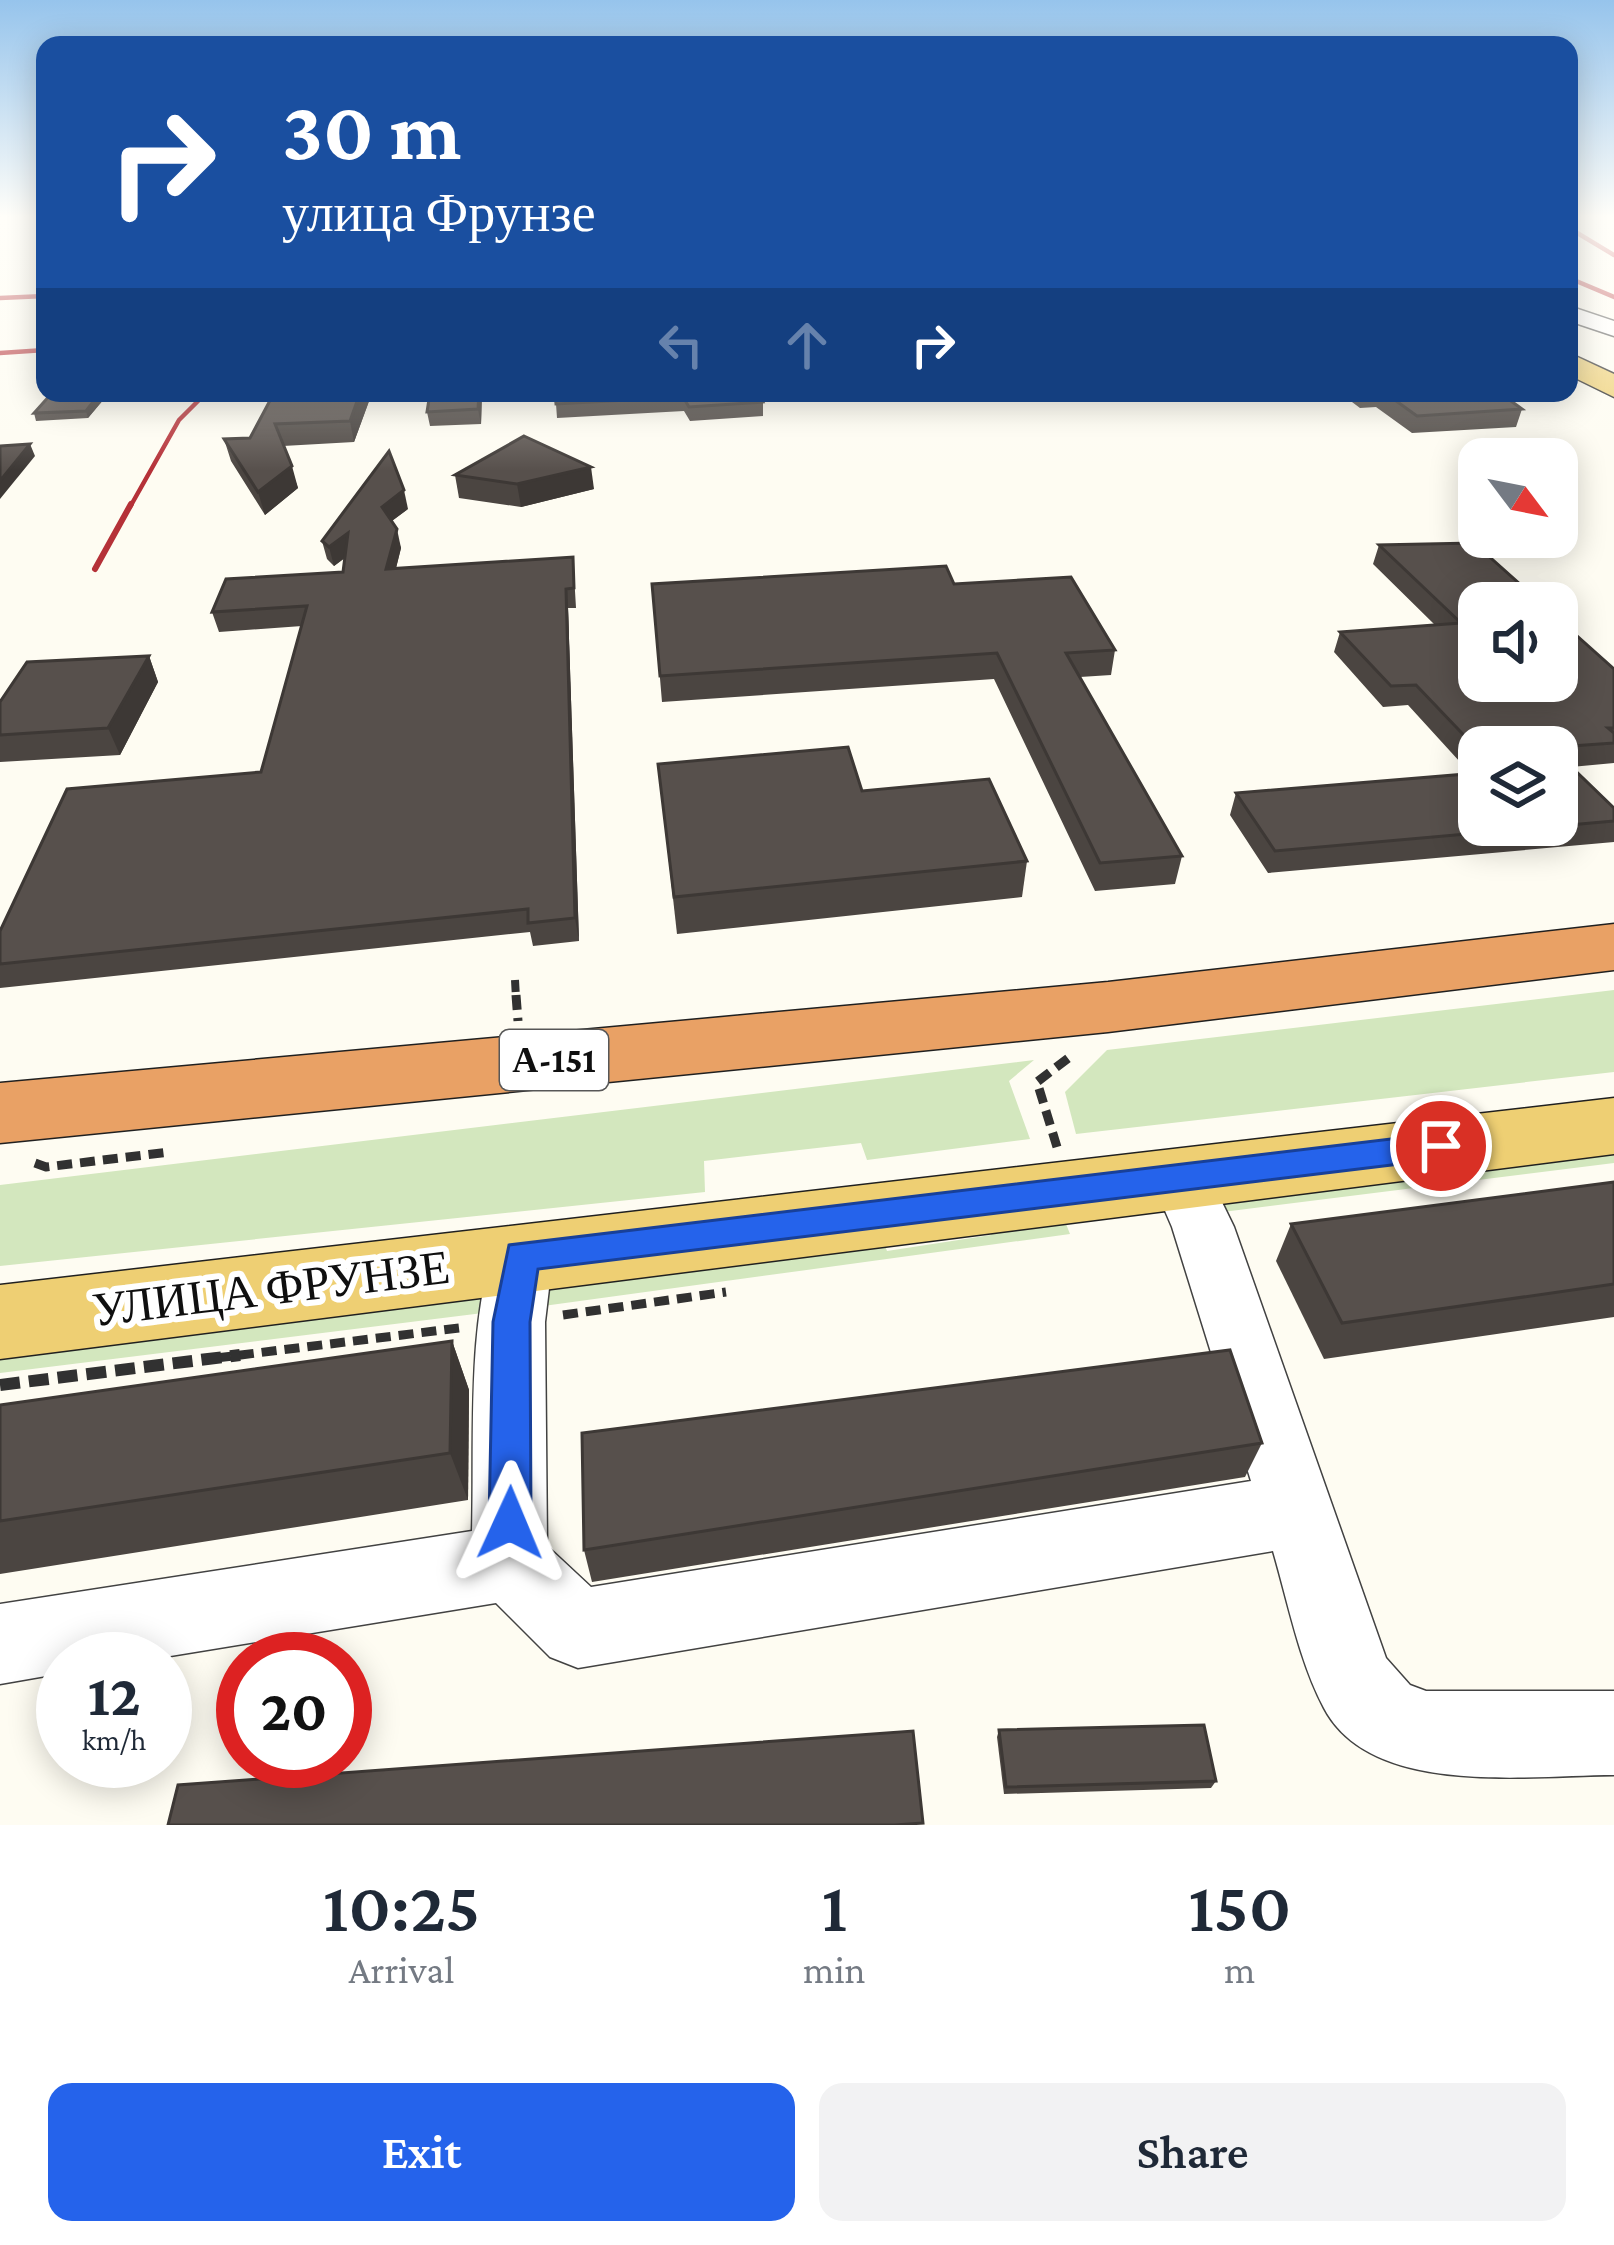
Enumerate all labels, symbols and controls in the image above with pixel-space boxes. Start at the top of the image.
icon: right [84,84,240,240]
text: 30 m [282,84,461,177]
text: улица Фрунзе [282,183,596,243]
icon: left [648,312,714,378]
icon: ahead [774,312,840,378]
icon: right [900,312,966,378]
north arrow [1458,438,1578,558]
map controls [1458,438,1578,846]
button: sound [1458,582,1578,702]
button: layers [1458,726,1578,846]
road number: А-151 [500,1030,608,1090]
pin [1390,1095,1492,1197]
icon: arrive [1408,1113,1474,1179]
street label: УЛИЦА ФРУНЗЕ [89,1240,453,1336]
position arrow [447,1460,573,1586]
speed limit sign: 20 [216,1632,372,1788]
text: 12 [87,1661,141,1728]
text: km/h [82,1723,146,1756]
text: 10:25 [323,1866,480,1946]
text: 1 [821,1866,847,1946]
text: 150 [1188,1866,1291,1946]
text: Arrival [348,1948,455,1991]
text: min [803,1948,866,1991]
text: m [1224,1948,1255,1991]
button: Exit [48,2083,795,2221]
button: Share [819,2083,1566,2221]

